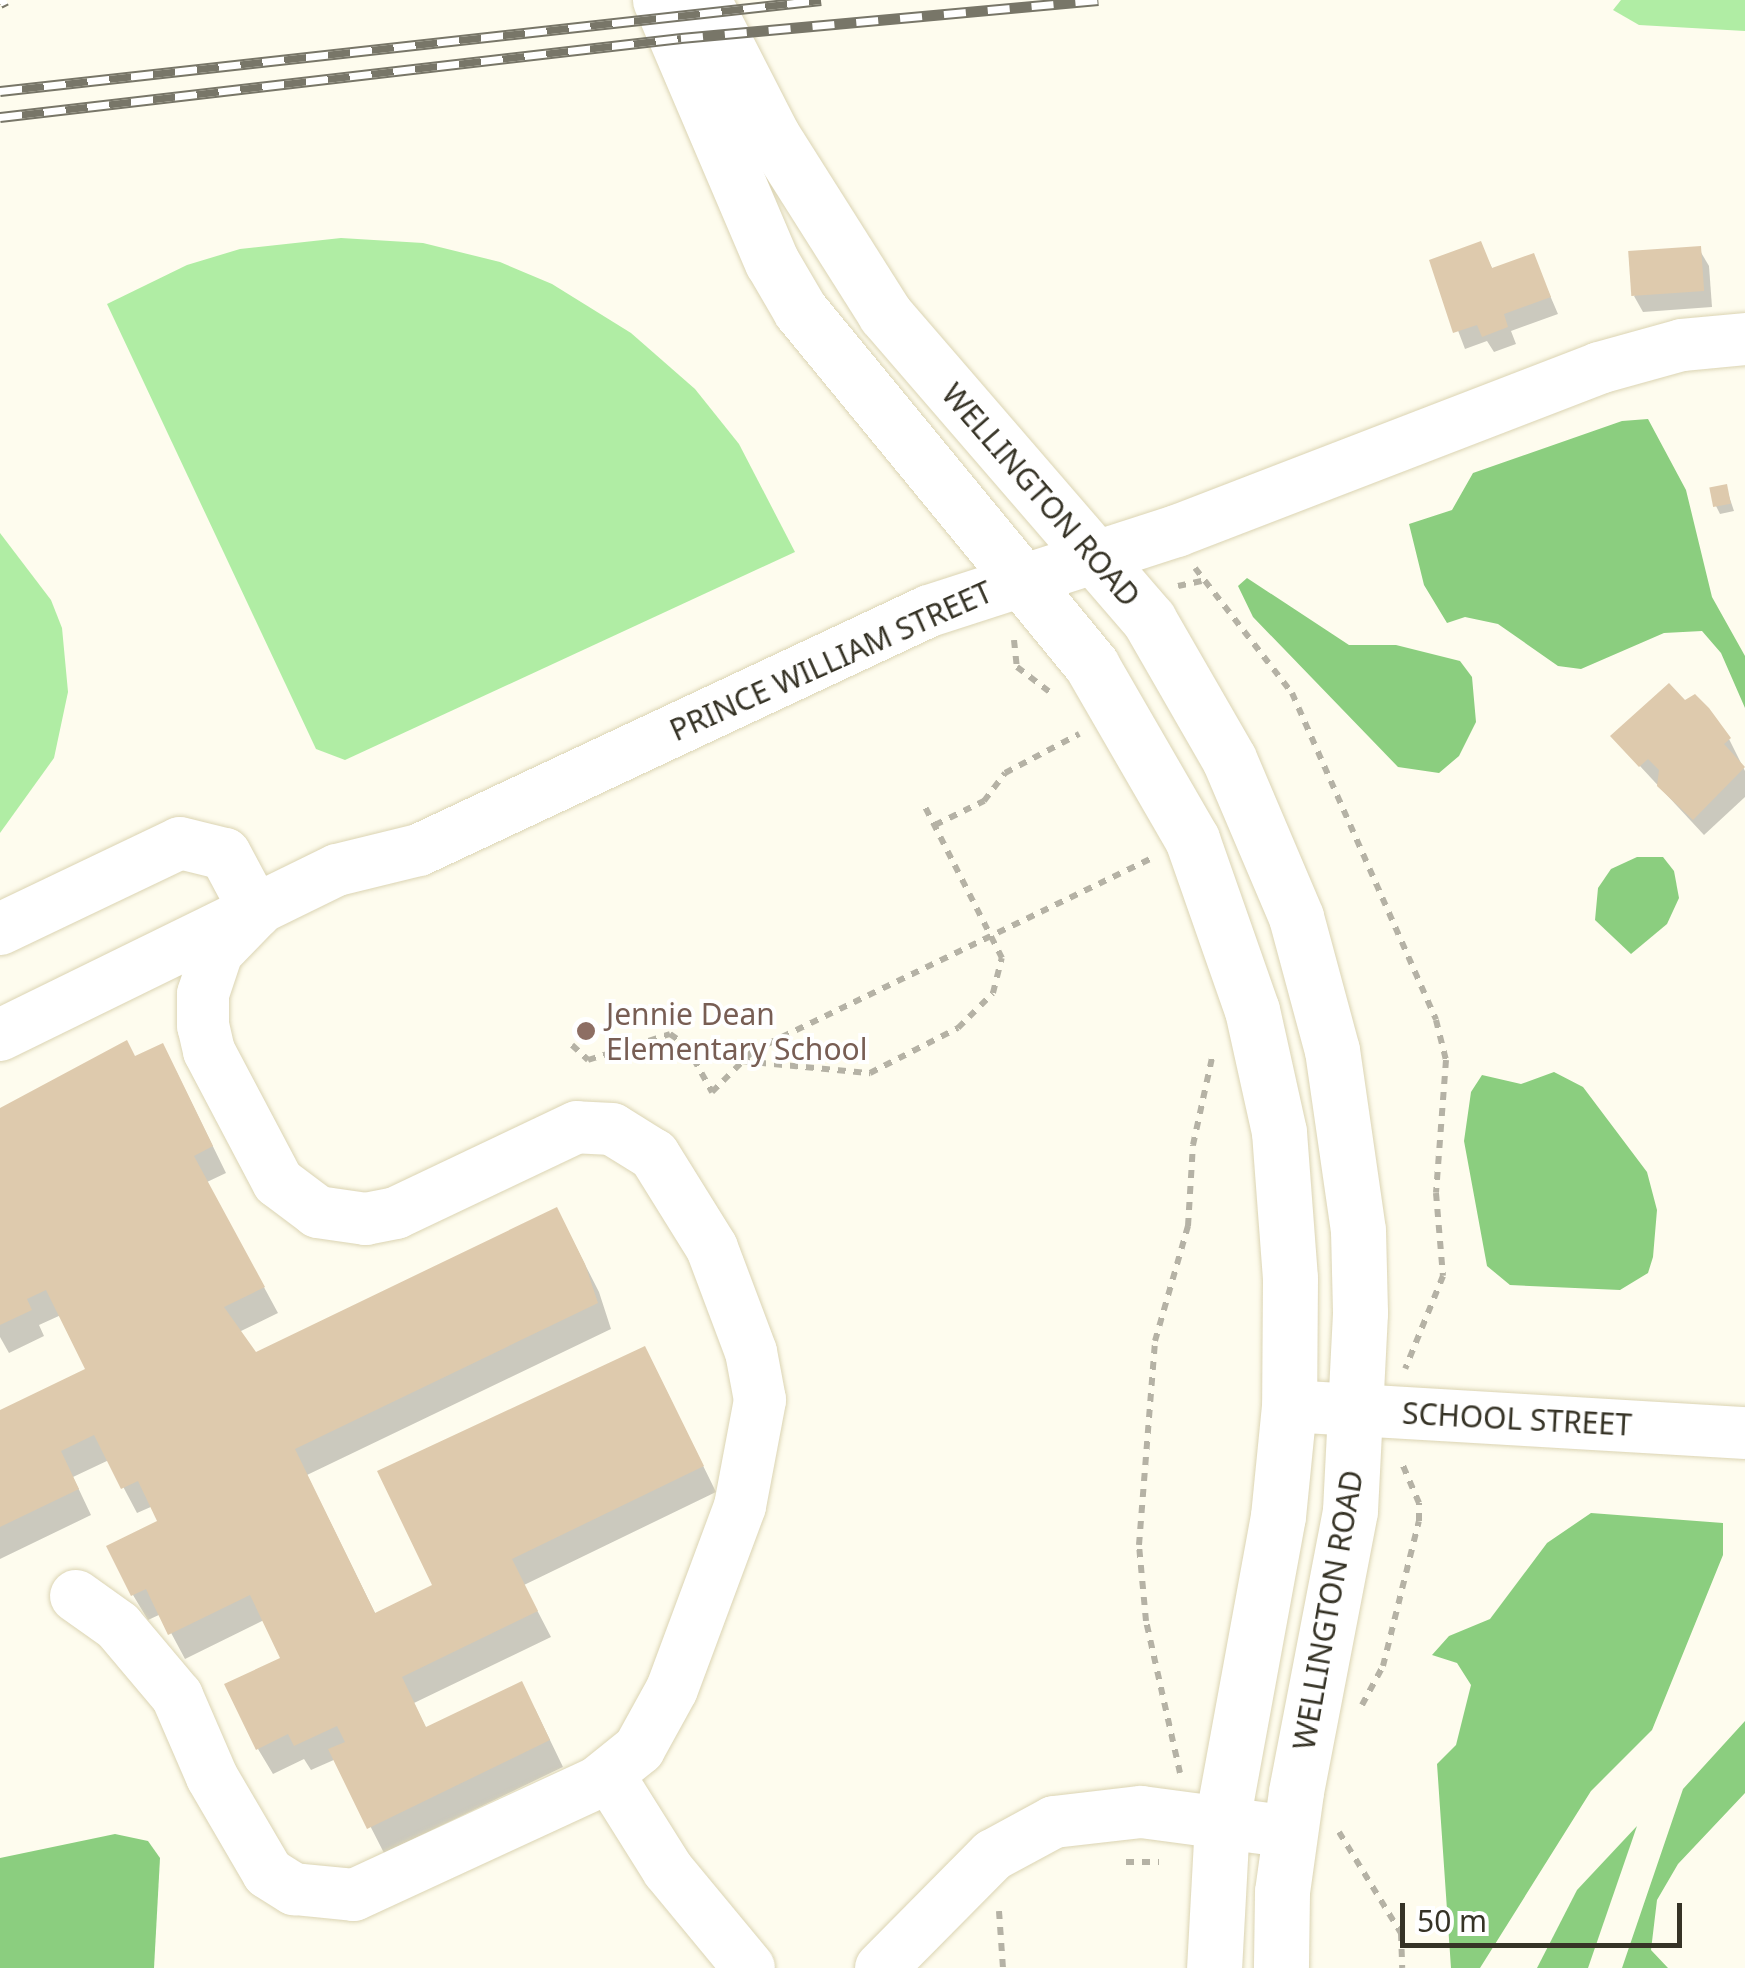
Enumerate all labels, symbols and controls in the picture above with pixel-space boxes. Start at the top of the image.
street label: WELLINGTON ROAD [934,376,1148,614]
street label: PRINCE WILLIAM STREET [664,574,998,748]
place label: Jennie Dean Elementary School [606,996,867,1066]
marker: Jennie Dean Elementary School [575,1020,597,1042]
street label: SCHOOL STREET [1401,1395,1633,1443]
street label: WELLINGTON ROAD [1286,1467,1370,1753]
scale bar [1405,1883,1688,1945]
text: 50 m [1417,1900,1487,1941]

